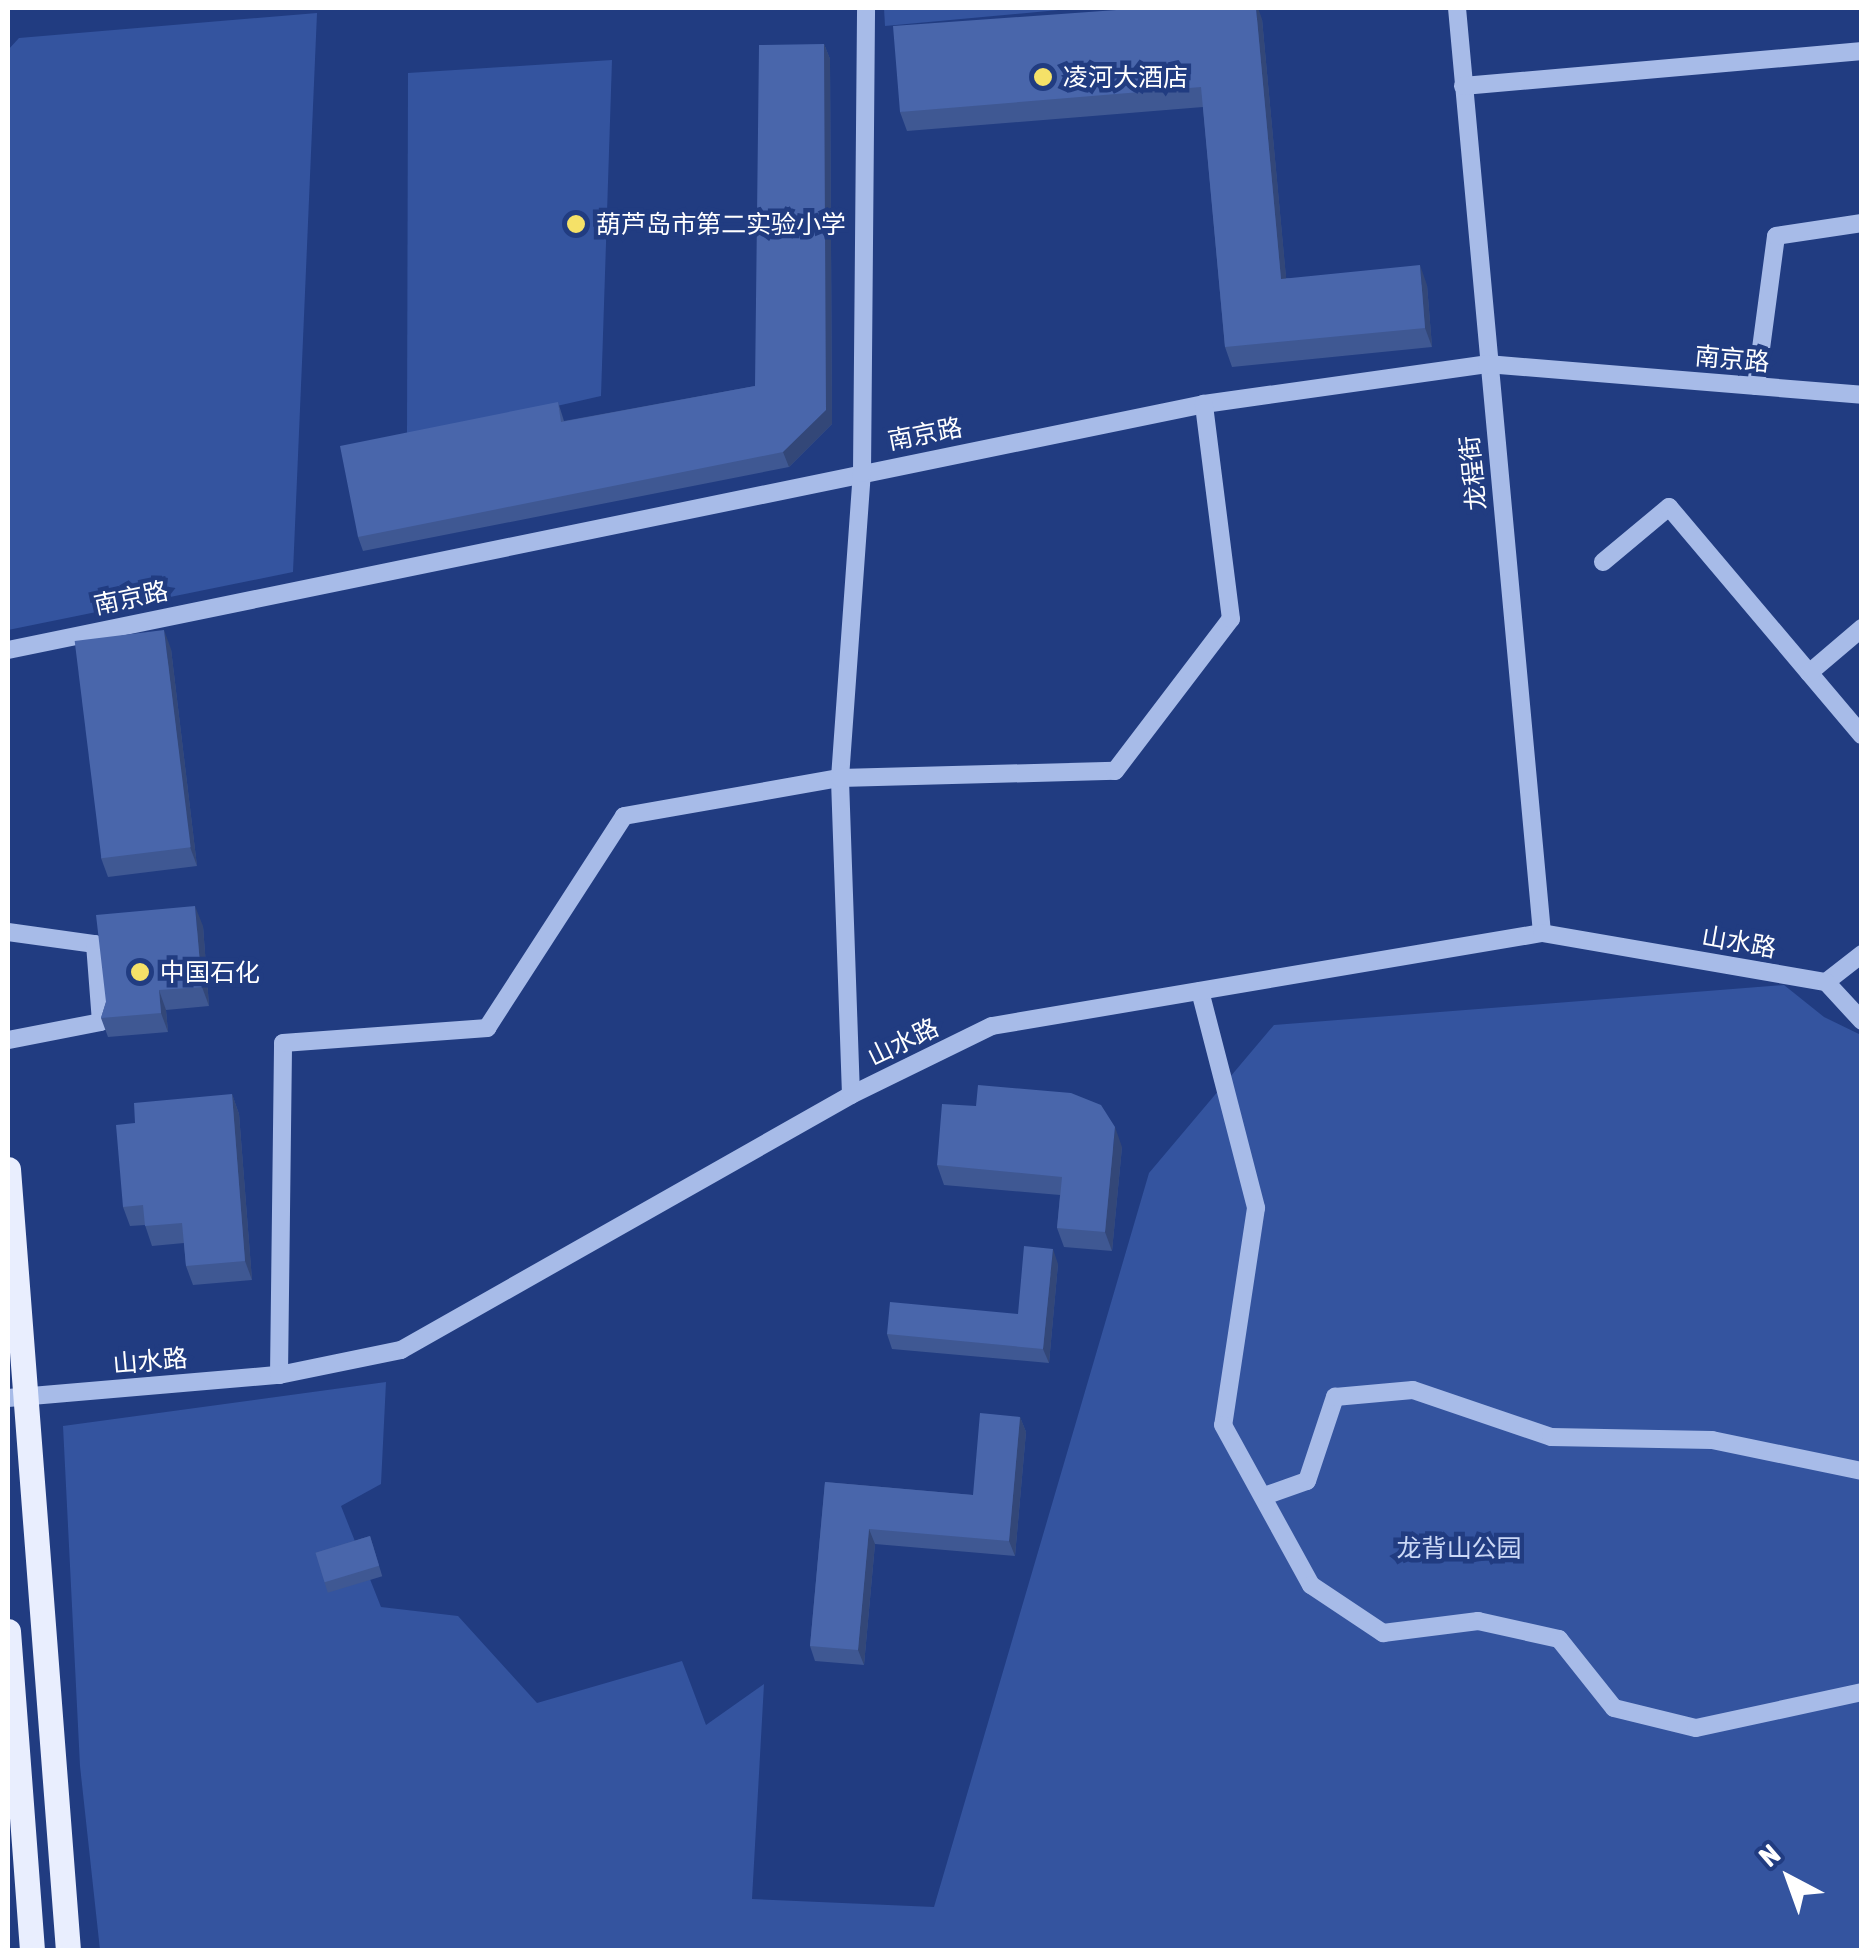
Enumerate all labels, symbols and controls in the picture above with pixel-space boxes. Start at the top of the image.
place label: 凌河大酒店 [1063,62,1188,92]
marker: 凌河大酒店 [1032,66,1054,88]
place label: 葫芦岛市第二实验小学 [596,209,846,239]
marker: 葫芦岛市第二实验小学 [565,213,587,235]
street label: 南京路 [1693,341,1771,377]
street label: 南京路 [885,412,965,456]
street label: 龙程街 [1454,434,1492,512]
street label: 南京路 [91,576,171,620]
street label: 山水路 [1699,921,1779,963]
place label: 中国石化 [160,957,260,987]
marker: 中国石化 [129,961,151,983]
street label: 山水路 [863,1012,943,1072]
street label: 山水路 [111,1343,189,1379]
park label: 龙背山公园 [1397,1533,1521,1563]
north arrow [1739,1828,1839,1928]
text: N [1753,1838,1786,1873]

